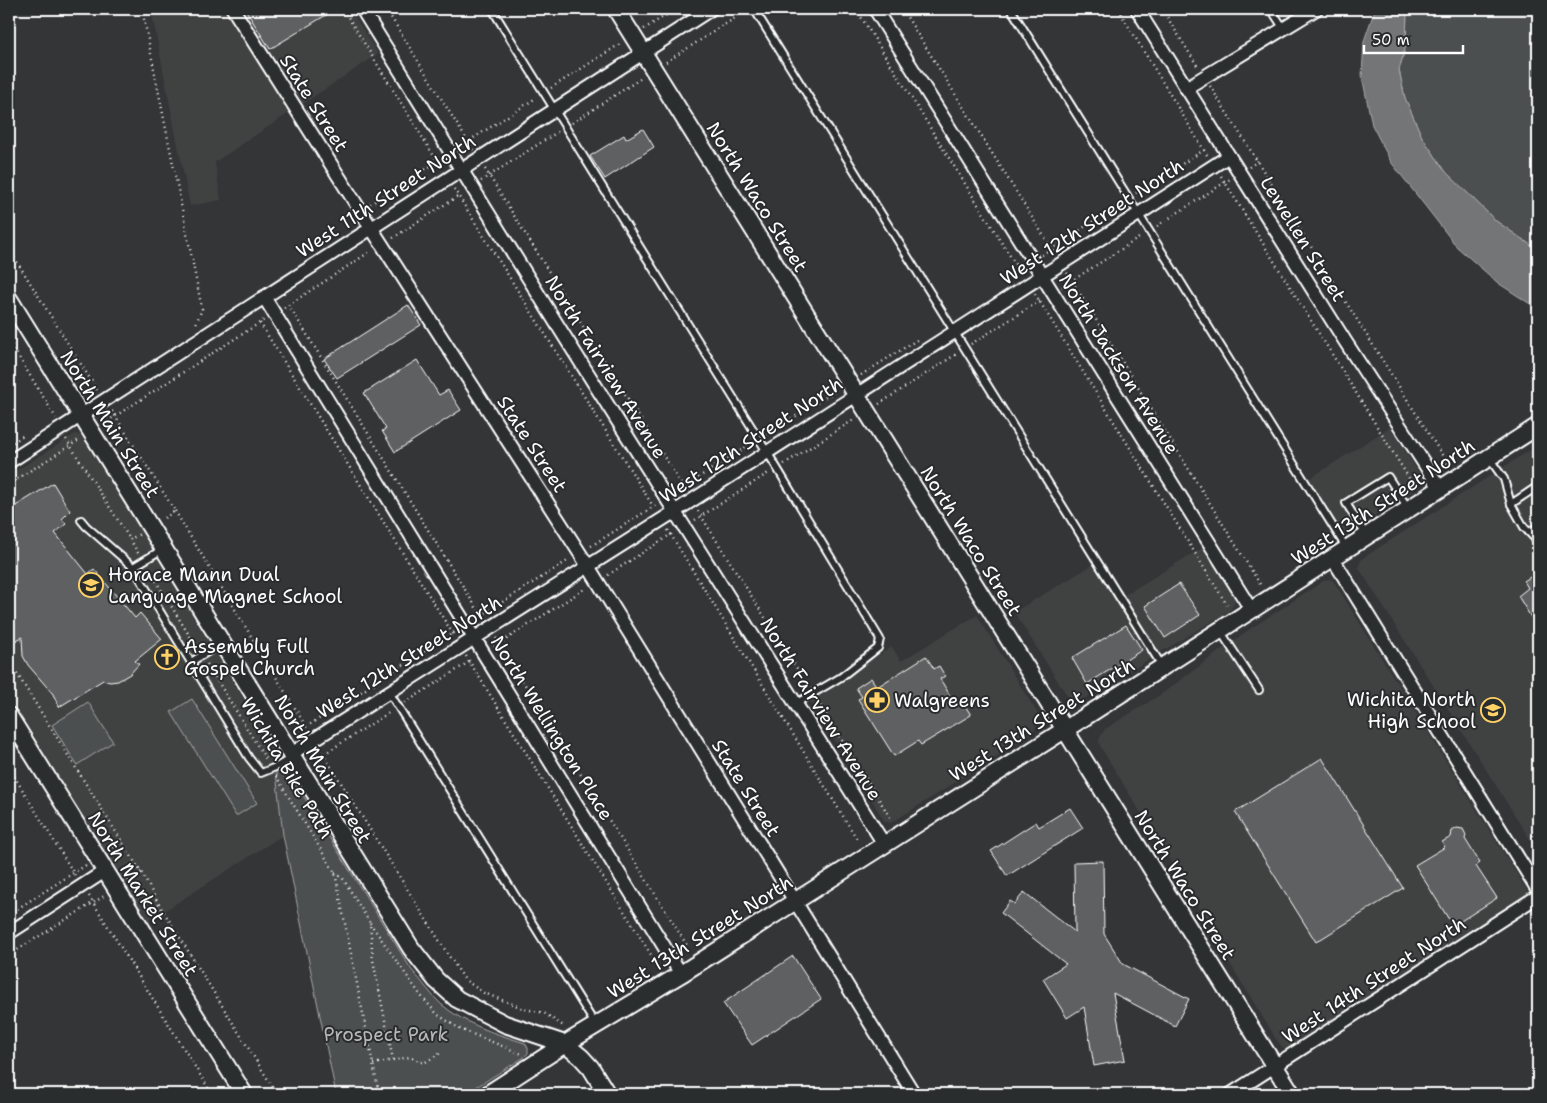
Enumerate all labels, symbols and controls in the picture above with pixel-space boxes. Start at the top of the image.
scale bar [1364,22,1463,54]
text: 50 m [1372,30,1410,50]
street label: State Street [274,49,354,157]
street label: North Waco Street [701,117,813,277]
street label: West 11th Street North [291,129,481,263]
street label: West 12th Street North [995,153,1189,291]
street label: Lewellen Street [1254,172,1352,306]
street label: North Jackson Avenue [1053,269,1185,459]
street label: North Fairview Avenue [539,271,673,463]
street label: North Main Street [55,346,165,502]
street label: West 12th Street North [654,371,848,509]
street label: State Street [491,391,573,497]
street label: West 13th Street North [1286,433,1480,571]
street label: North Waco Street [915,461,1027,621]
place label: Horace Mann Dual Language Magnet School [108,562,343,609]
school or university icon: Horace Mann Dual Language Magnet School [78,572,104,598]
street label: West 12th Street North [312,590,506,724]
street label: North Fairview Avenue [754,613,888,805]
street label: North Wellington Place [485,631,619,825]
place label: Assembly Full Gospel Church [184,634,315,681]
church icon: Assembly Full Gospel Church [154,644,180,670]
street label: West 13th Street North [944,653,1140,787]
pharmacy icon: Walgreens [864,687,890,713]
place label: Wichita North High School [1347,687,1476,734]
place label: Walgreens [894,688,990,713]
street label: North Main Street [269,690,377,848]
street label: Wichita Bike Path [235,693,339,843]
school or university icon: Wichita North High School [1480,697,1506,723]
street label: State Street [706,734,786,842]
street label: North Waco Street [1129,805,1241,965]
street label: North Market Street [82,807,204,981]
street label: West 13th Street North [602,870,798,1004]
street label: West 14th Street North [1277,911,1471,1049]
park label: Prospect Park [323,1022,449,1047]

